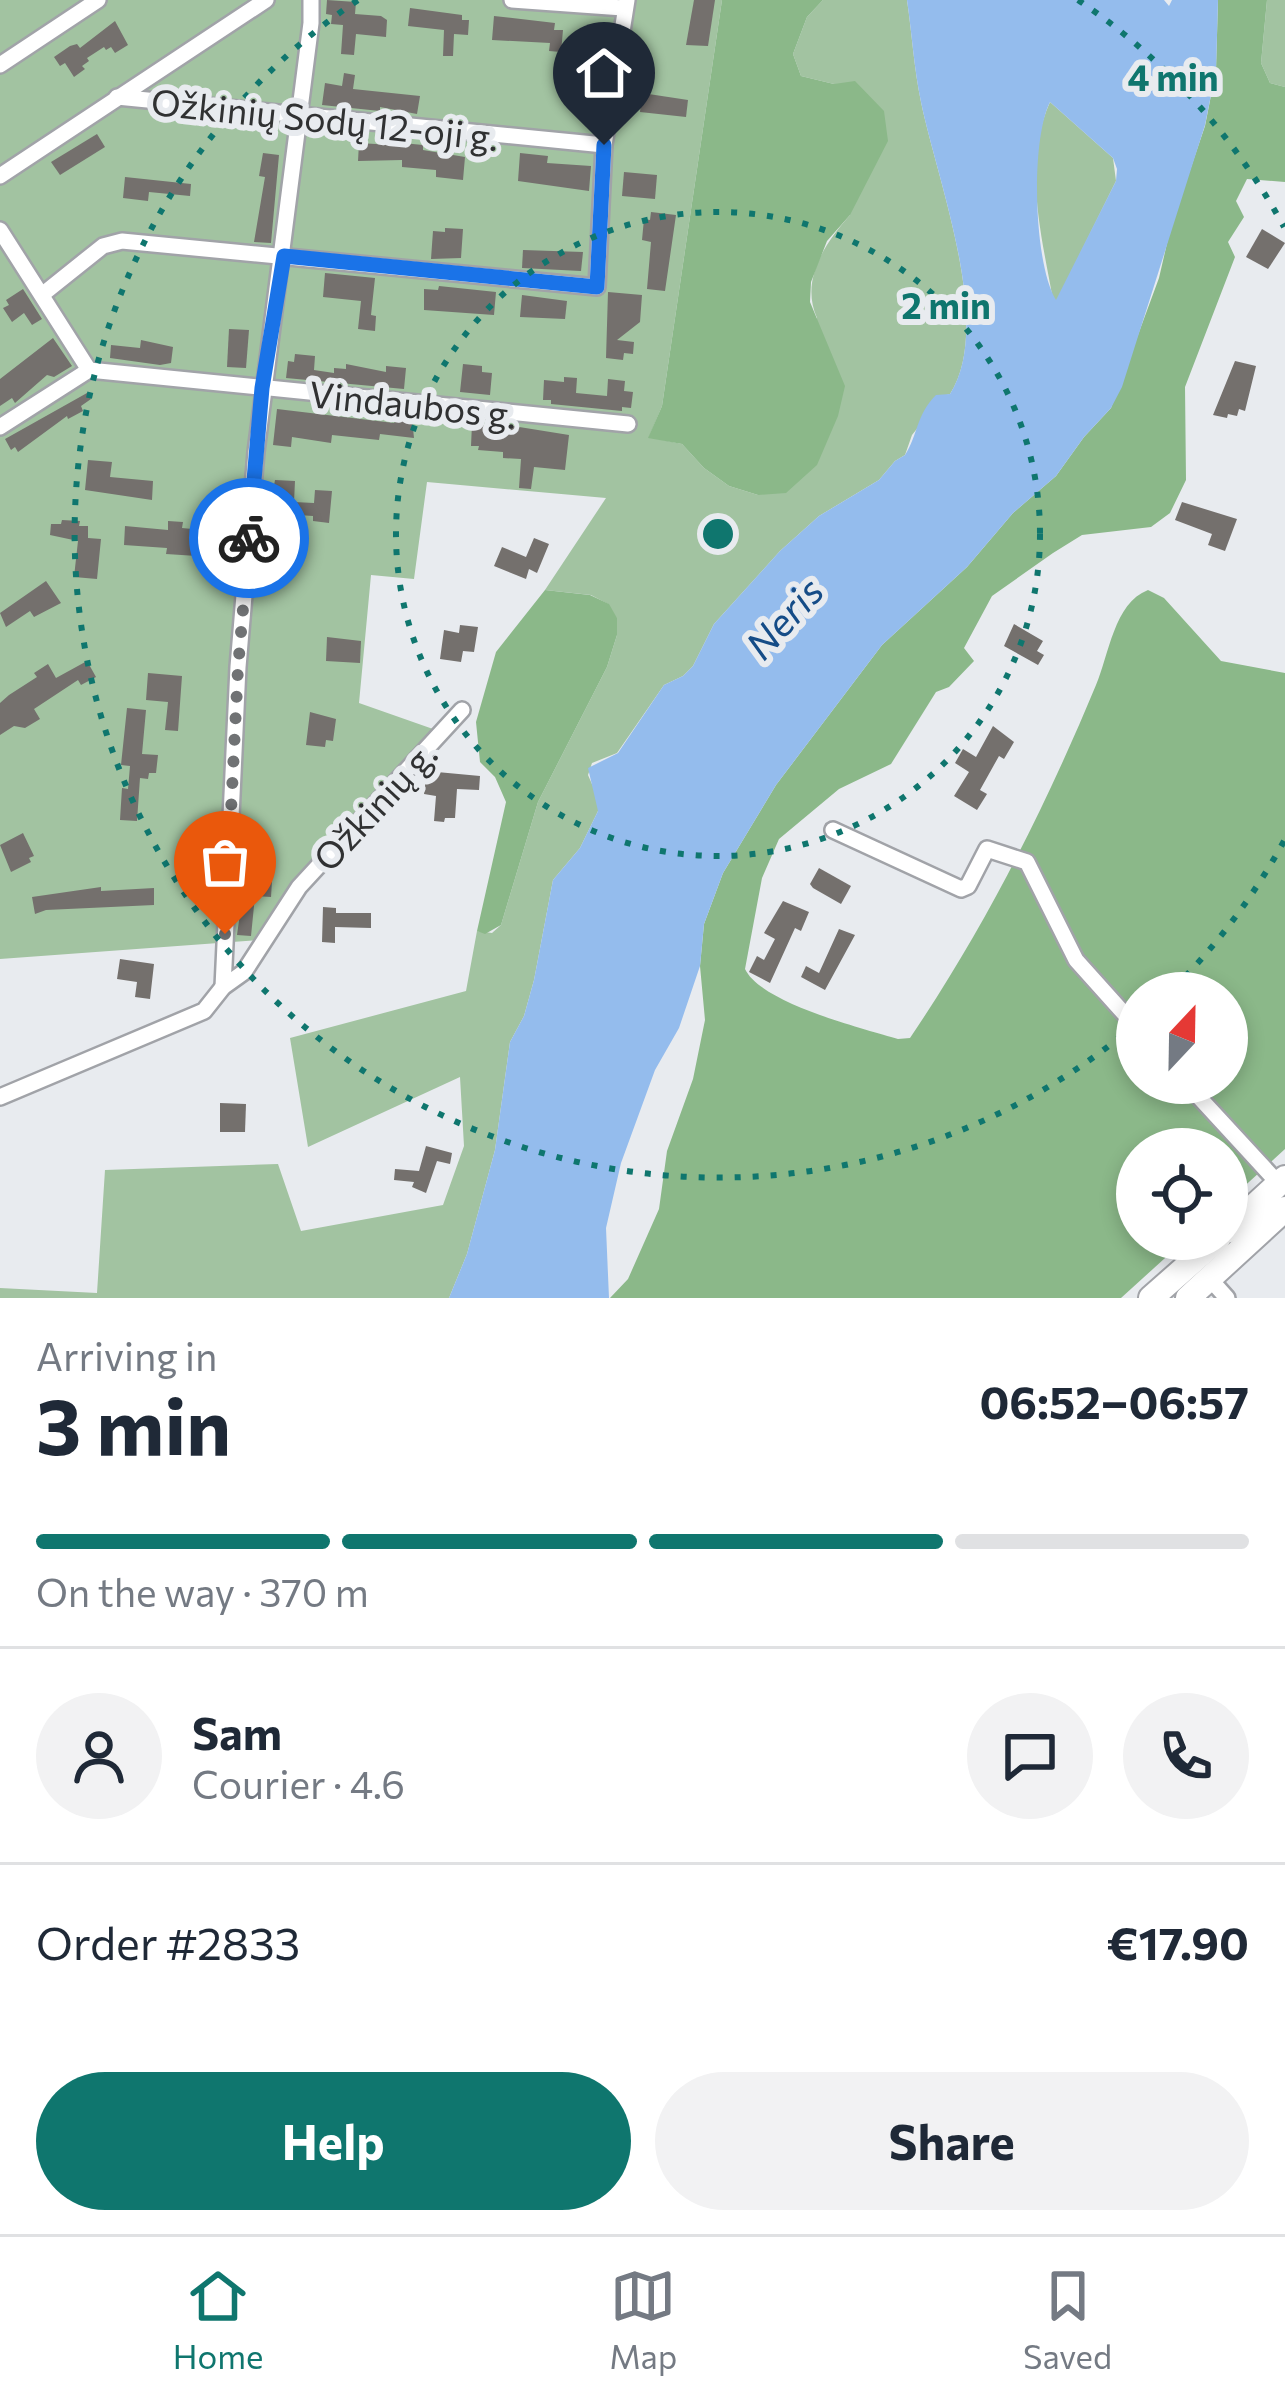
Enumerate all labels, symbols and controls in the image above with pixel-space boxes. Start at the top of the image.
pin [553,22,655,145]
icon: home [571,40,637,106]
text: 4 min [1127,54,1219,98]
street label: Ožkinių Sodų 12-oji g. [149,78,501,158]
text: 2 min [901,282,991,326]
street label: Vindaubos g. [307,370,519,436]
courier [189,478,309,598]
icon: bike [216,505,282,571]
centre of rings [697,513,739,555]
water label: Neris [734,566,832,668]
street label: Ožkinių g. [303,731,445,879]
pin [174,811,276,934]
icon: bag [192,829,258,895]
north arrow [1116,972,1248,1104]
map controls [1116,972,1248,1260]
button: locate [1116,1128,1248,1260]
text: Arriving in [36,1331,217,1379]
text: 06:52–06:57 [979,1373,1249,1428]
text: 3 min [36,1376,231,1471]
text: On the way · 370 m [36,1567,369,1615]
button: person [36,1693,162,1819]
button: chat [967,1693,1093,1819]
button: phone [1123,1693,1249,1819]
text: Sam [192,1704,282,1759]
text: Courier · 4.6 [192,1759,405,1807]
text: Order #2833 [36,1914,300,1969]
text: €17.90 [1107,1914,1249,1969]
button: Help [36,2072,631,2210]
button: Share [655,2072,1249,2210]
tab: Home [173,2263,264,2376]
tab: Map [609,2263,677,2376]
tab: Saved [1023,2263,1112,2376]

